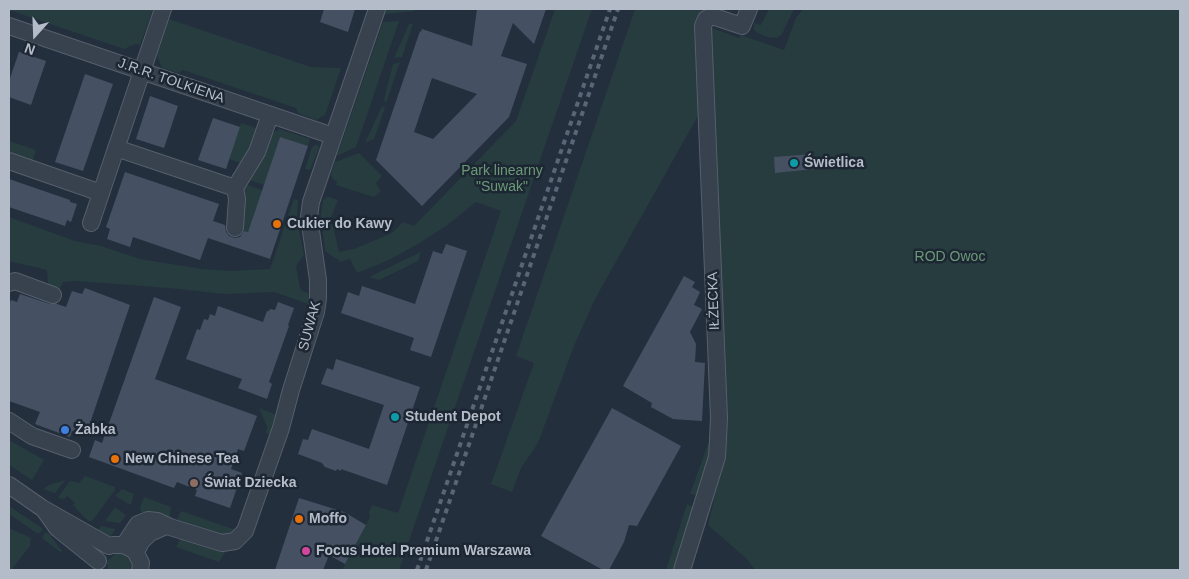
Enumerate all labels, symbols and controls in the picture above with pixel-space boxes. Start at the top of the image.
north arrow [10,10,60,60]
text: N [22,40,37,58]
street label: J.R.R. TOLKIENA [115,55,227,107]
place label: Świetlica [804,155,864,171]
marker: Świetlica [788,157,800,169]
park label: Park linearny "Suwak" [461,163,543,196]
place label: Cukier do Kawy [287,216,392,232]
marker: Cukier do Kawy [271,218,283,230]
park label: ROD Owoc [915,249,985,265]
street label: IŁŻECKA [705,272,723,330]
street label: SUWAK [295,299,325,353]
place label: Student Depot [405,409,501,425]
marker: Student Depot [389,411,401,423]
place label: Żabka [75,422,115,438]
marker: Żabka [59,424,71,436]
place label: New Chinese Tea [125,451,239,467]
marker: New Chinese Tea [109,453,121,465]
place label: Świat Dziecka [204,475,297,491]
marker: Świat Dziecka [188,477,200,489]
place label: Moffo [309,511,347,527]
marker: Moffo [293,513,305,525]
place label: Focus Hotel Premium Warszawa [316,543,531,559]
marker: Focus Hotel Premium Warszawa [300,545,312,557]

